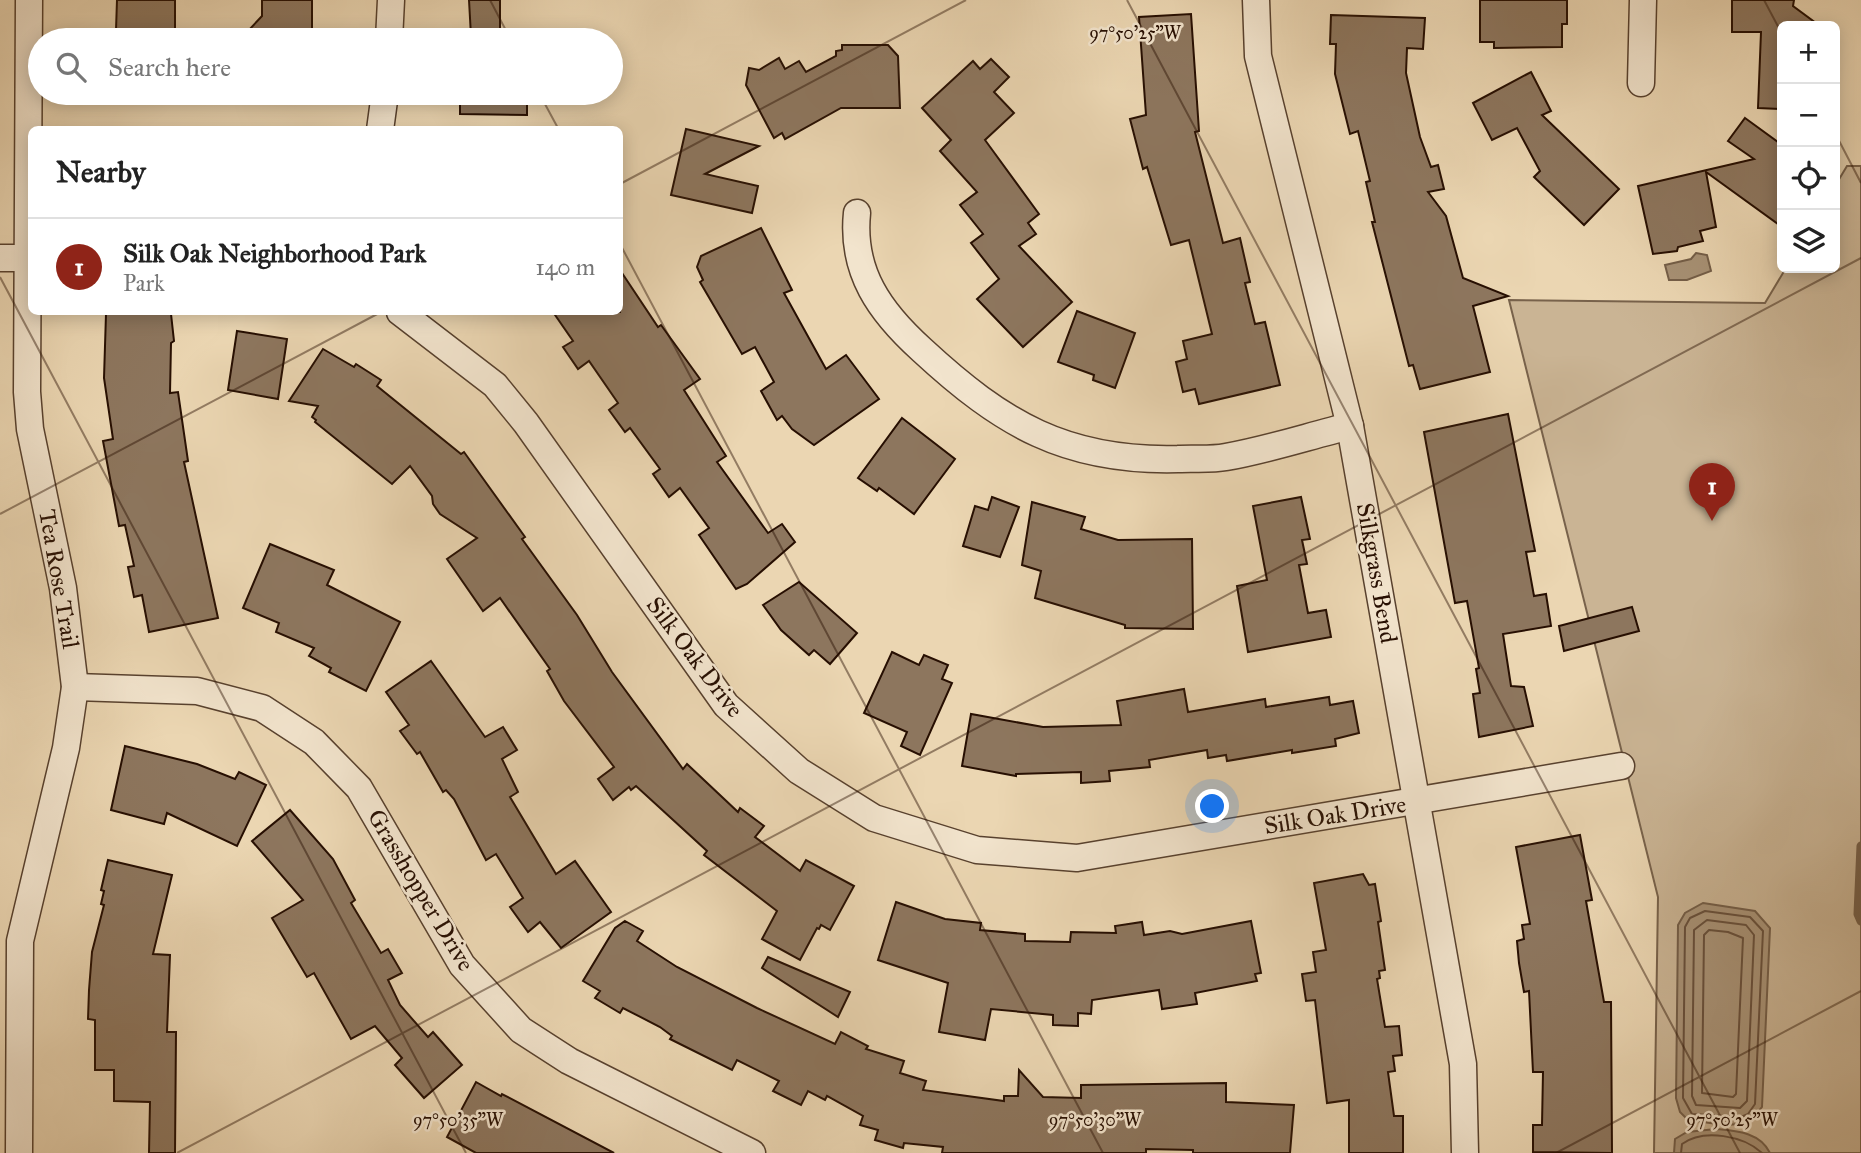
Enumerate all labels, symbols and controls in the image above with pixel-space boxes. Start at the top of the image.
map controls [1777,21,1840,273]
button: + [1777,21,1840,84]
text: 97°50'25"W [1089,22,1182,44]
search box [28,28,623,105]
icon: search [52,48,90,86]
text: Search here [108,51,231,83]
button: − [1777,84,1840,147]
button: locate [1777,147,1840,210]
text: Nearby [56,154,146,190]
button: layers [1777,210,1840,273]
text: Silk Oak Neighborhood Park [123,237,426,269]
text: 1 [74,253,84,281]
text: 140 m [535,253,595,281]
text: Park [123,269,165,297]
pin: 1 [1689,463,1735,521]
street label: Silkgrass Bend [1350,501,1404,645]
street label: Tea Rose Trail [32,507,86,651]
street label: Silk Oak Drive [640,591,750,723]
your location [1195,789,1229,823]
street label: Silk Oak Drive [1262,789,1408,841]
street label: Grasshopper Drive [361,804,481,976]
text: 97°50'35"W [413,1109,504,1131]
text: 97°50'30"W [1049,1109,1142,1131]
text: 97°50'25"W [1686,1109,1779,1131]

